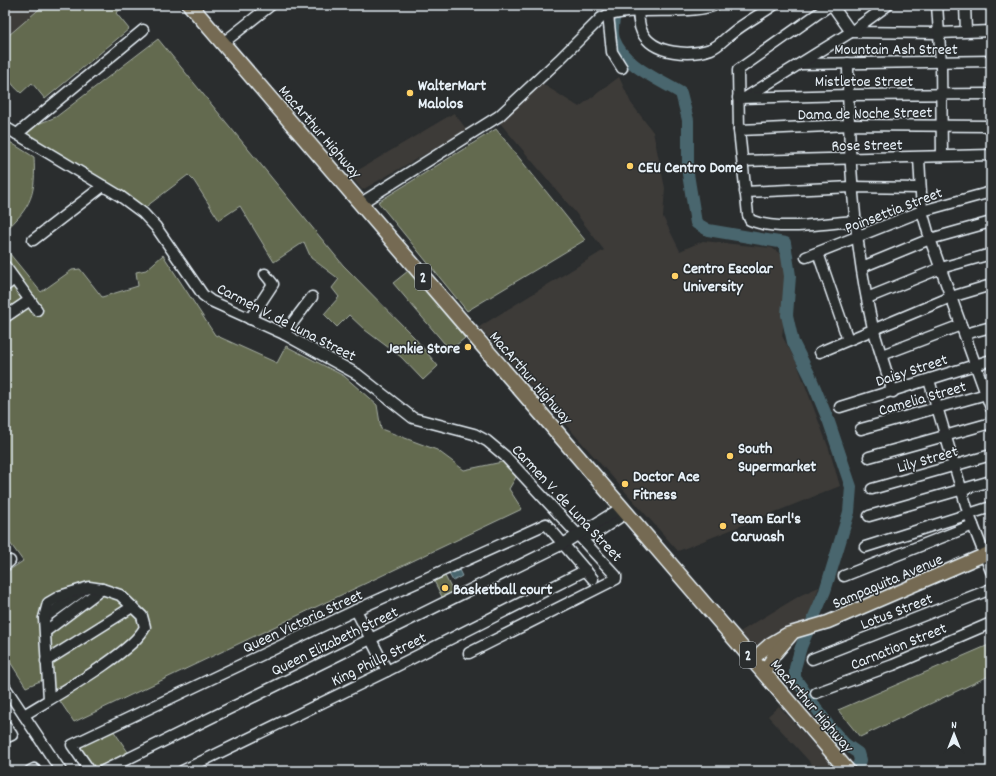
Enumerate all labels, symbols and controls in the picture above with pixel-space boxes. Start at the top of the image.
street label: Mountain Ash Street [834,39,958,62]
street label: Mistletoe Street [815,71,913,94]
place label: WalterMart Malolos [418,75,486,116]
street label: MacArthur Highway [272,81,367,185]
marker: WalterMart Malolos [405,88,415,98]
street label: Dama de Noche Street [798,102,933,127]
street label: Rose Street [831,134,903,159]
place label: CEU Centro Dome [638,157,743,180]
marker: CEU Centro Dome [625,161,635,171]
street label: Poinsettia Street [842,182,946,241]
place label: Centro Escolar University [683,258,774,299]
road number: 2 [415,264,431,290]
marker: Centro Escolar University [670,271,680,281]
street label: Carmen V. de Luna Street [212,278,360,368]
street label: MacArthur Highway [483,327,578,431]
place label: Jenkie Store [386,338,460,361]
marker: Jenkie Store [463,342,473,352]
street label: Daisy Street [873,349,951,394]
street label: Camelia Street [876,376,969,423]
place label: South Supermarket [738,438,816,479]
street label: Carmen V. de Luna Street [505,440,627,568]
street label: Lily Street [895,441,961,480]
marker: South Supermarket [725,451,735,461]
place label: Doctor Ace Fitness [633,466,700,507]
marker: Doctor Ace Fitness [620,479,630,489]
place label: Team Earl's Carwash [731,508,801,549]
marker: Team Earl's Carwash [718,521,728,531]
street label: Sampaguita Avenue [829,549,947,616]
place label: Basketball court [453,579,552,602]
marker: Basketball court [440,583,450,593]
street label: Queen Victoria Street [239,584,367,660]
street label: Lotus Street [857,588,936,637]
street label: Queen Elizabeth Street [268,601,403,683]
street label: Carnation Street [847,617,951,677]
street label: King Phillp Street [328,627,431,693]
road number: 2 [740,642,756,668]
street label: MacArthur Highway [764,655,859,759]
north arrow [934,714,974,754]
text: N [951,718,957,734]

